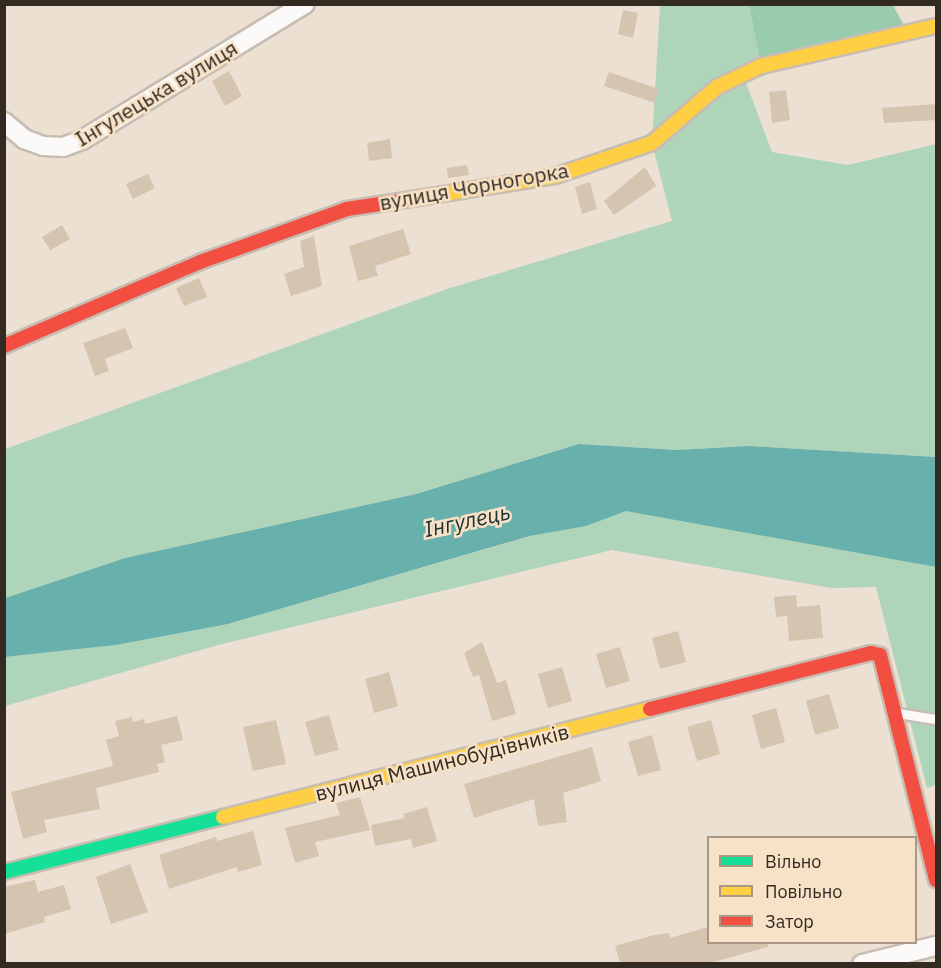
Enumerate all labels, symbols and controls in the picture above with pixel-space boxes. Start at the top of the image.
street label: Інгулецька вулиця [70,35,242,151]
street label: вулиця Чорногорка [378,157,570,215]
water label: Інгулець [421,498,513,542]
street label: вулиця Машинобудівників [312,718,572,806]
legend [707,836,917,944]
text: Вільно [765,850,821,873]
text: Повільно [765,880,842,903]
text: Затор [765,910,814,933]

